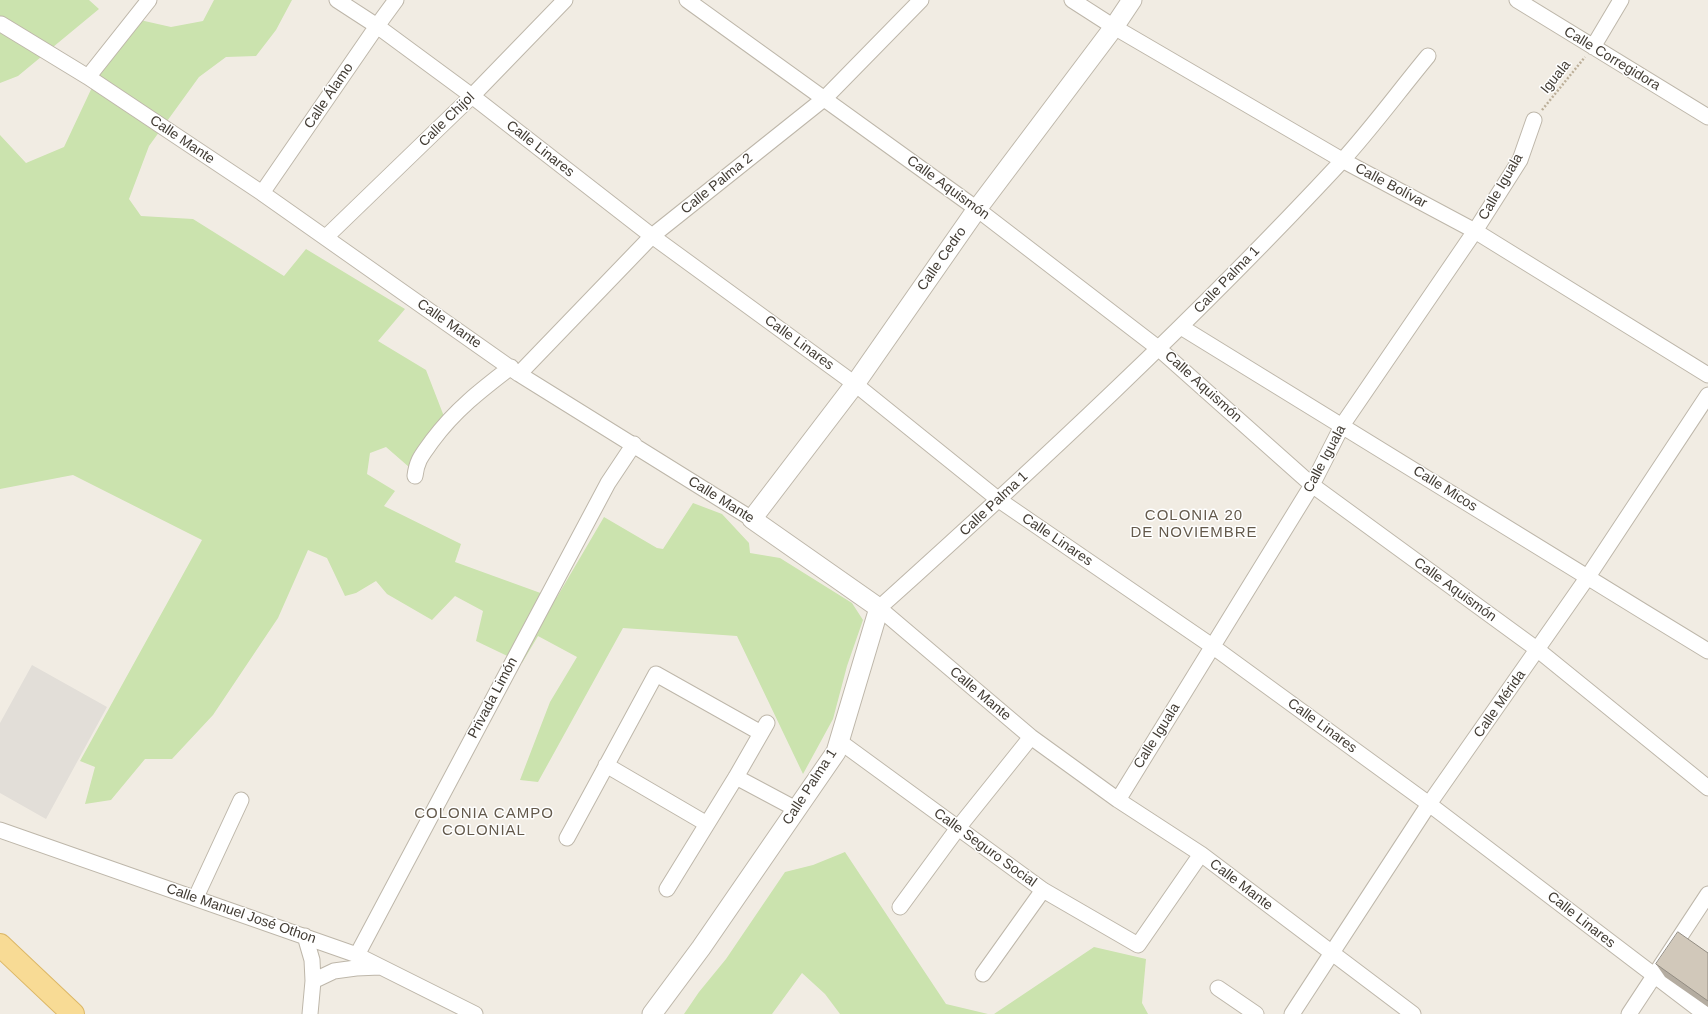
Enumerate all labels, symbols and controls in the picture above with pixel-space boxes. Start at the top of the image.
street label: Calle Corregidora [1561,24,1663,94]
street label: Iguala [1537,57,1575,97]
street label: Calle Álamo [301,60,357,132]
street label: Calle Chijol [416,89,478,151]
street label: Calle Mante [146,112,218,168]
street label: Calle Linares [503,117,577,181]
street label: Calle Palma 2 [678,150,756,218]
street label: Calle Iguala [1475,151,1527,223]
street label: Calle Aquismón [903,152,993,224]
street label: Calle Bolívar [1352,160,1430,212]
street label: Calle Cedro [914,224,970,294]
street label: Calle Palma 1 [1191,243,1263,317]
street label: Calle Mante [414,296,484,352]
street label: Calle Linares [761,312,837,374]
street label: Calle Aquismón [1161,348,1245,426]
street label: Calle Iguala [1300,422,1350,496]
street label: Calle Micos [1410,463,1480,515]
street label: Calle Palma 1 [956,468,1032,540]
street label: Calle Mante [685,473,757,527]
district label: COLONIA 20 DE NOVIEMBRE [1130,507,1258,542]
street label: Calle Linares [1018,510,1096,570]
street label: Calle Aquismón [1410,554,1500,626]
street label: Privada Limón [465,655,521,741]
street label: Calle Mante [946,664,1014,724]
street label: Calle Mérida [1471,667,1529,741]
street label: Calle Linares [1284,695,1360,757]
street label: Calle Iguala [1130,700,1184,772]
street label: Calle Palma 1 [779,746,841,828]
district label: COLONIA CAMPO COLONIAL [414,805,554,840]
street label: Calle Seguro Social [930,805,1040,891]
street label: Calle Mante [1206,856,1276,914]
street label: Calle Manuel José Othon [164,880,318,948]
street label: Calle Linares [1544,888,1618,952]

